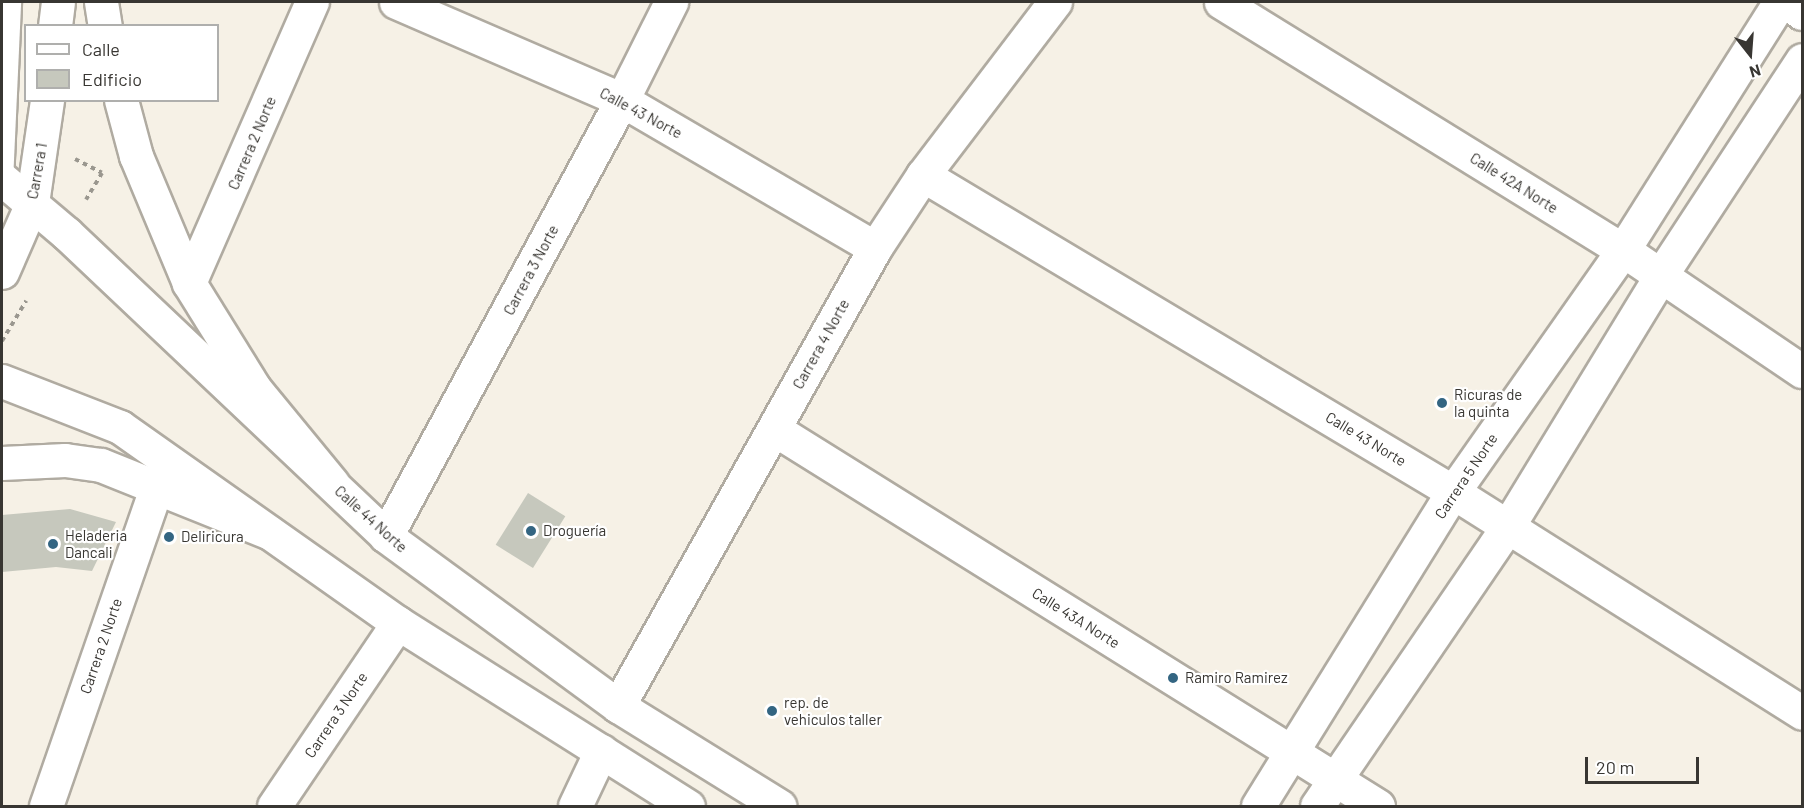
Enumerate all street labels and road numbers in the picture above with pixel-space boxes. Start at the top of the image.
street label: Calle 43 Norte [597,84,685,142]
street label: Carrera 2 Norte [224,94,280,192]
street label: Carrera 1 [23,141,51,201]
street label: Calle 42A Norte [1467,149,1561,217]
street label: Carrera 3 Norte [500,222,562,318]
street label: Carrera 4 Norte [789,296,853,392]
street label: Calle 43 Norte [1322,408,1410,470]
street label: Carrera 5 Norte [1431,430,1501,522]
street label: Calle 44 Norte [331,482,411,556]
street label: Calle 43A Norte [1029,584,1123,652]
street label: Carrera 2 Norte [76,596,126,696]
street label: Carrera 3 Norte [301,669,371,761]

